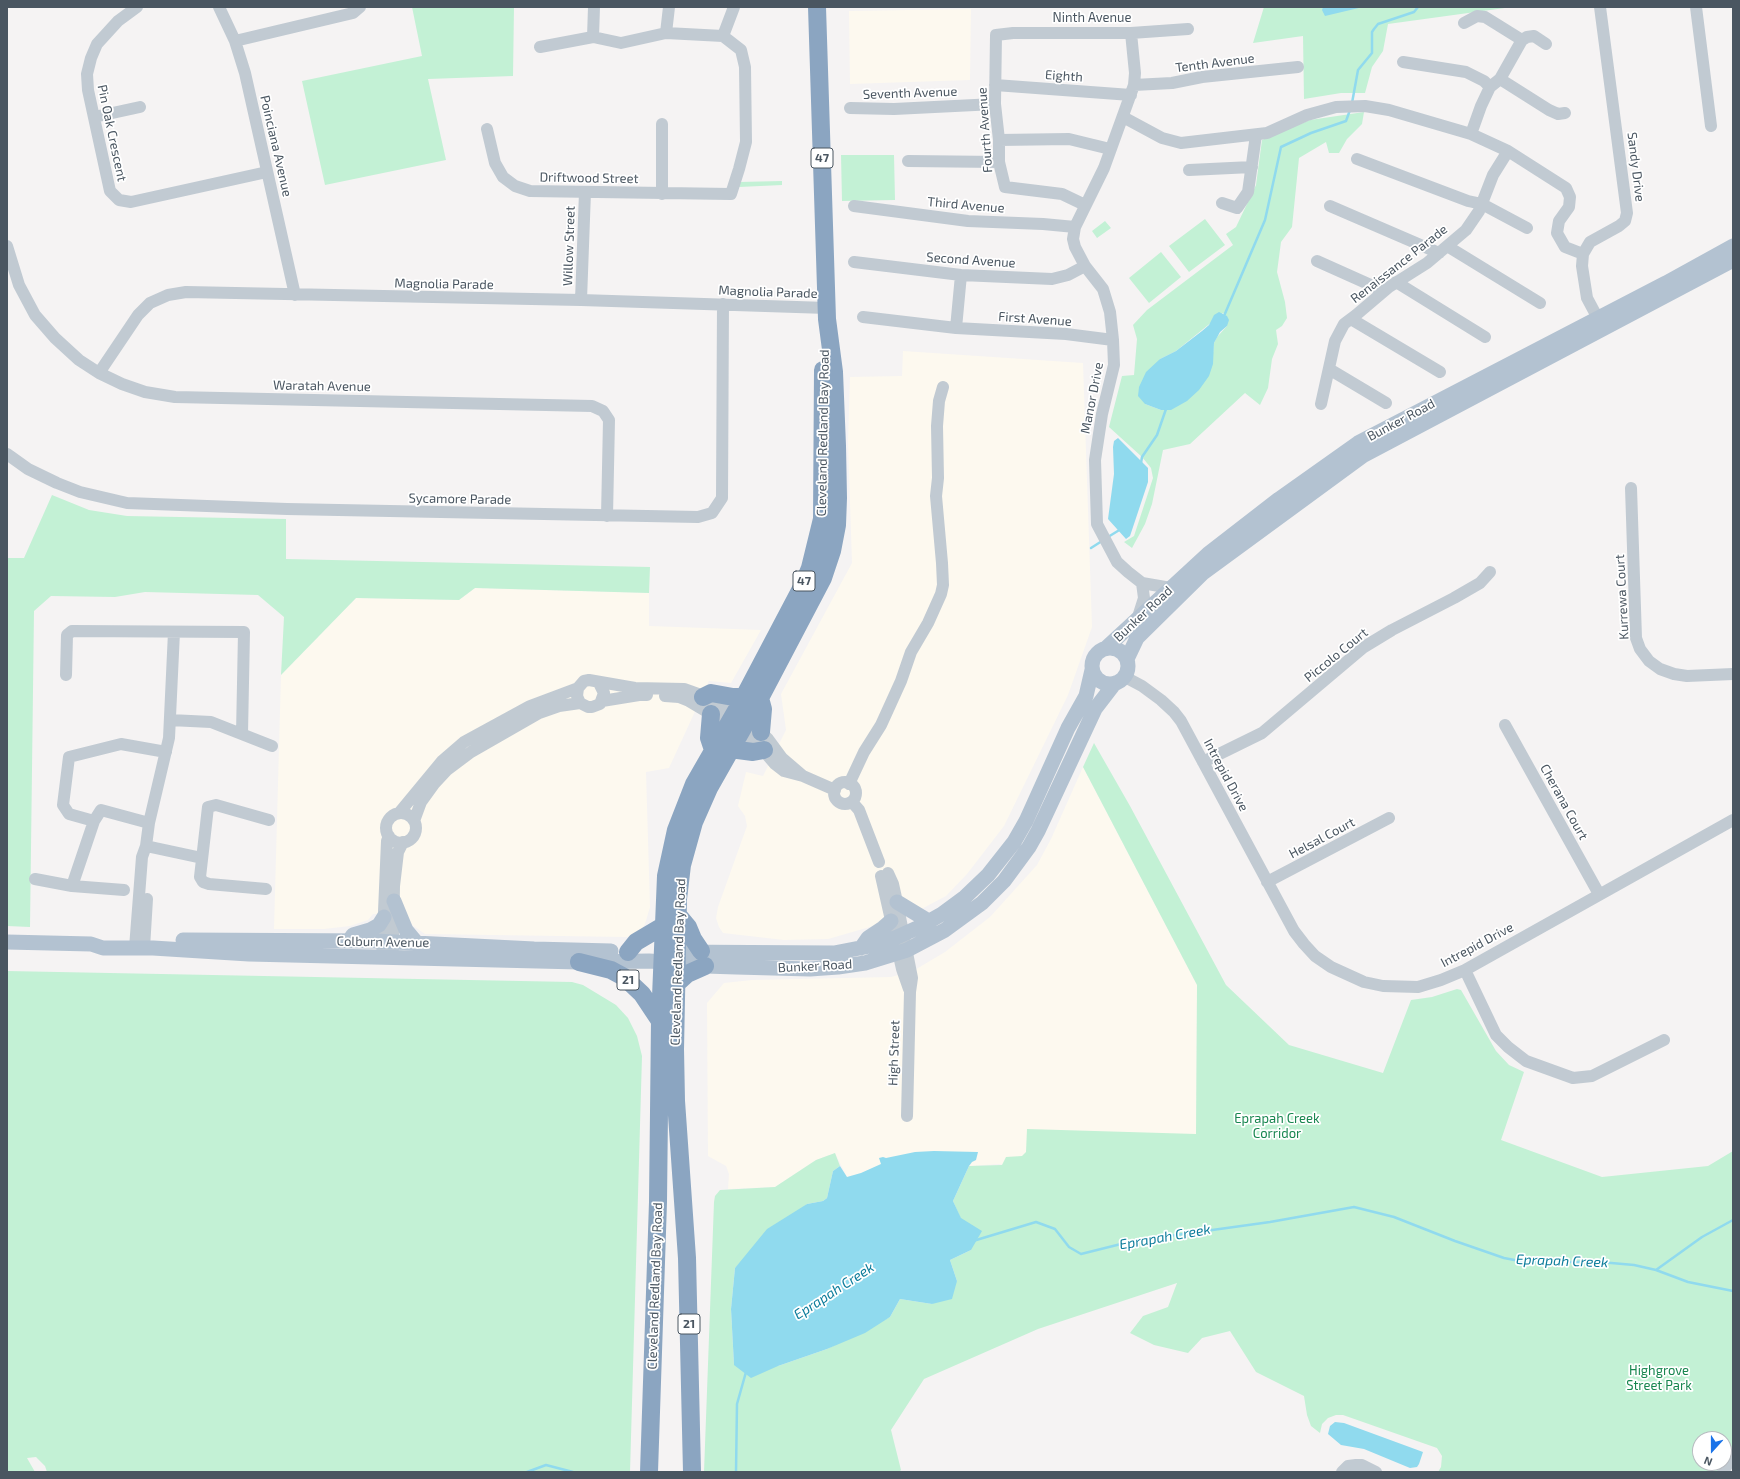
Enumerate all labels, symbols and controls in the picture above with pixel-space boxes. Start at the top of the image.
street label: Ninth Avenue [1053,10,1131,26]
street label: Tenth Avenue [1175,50,1255,76]
street label: Eighth [1045,67,1083,85]
street label: Pin Oak Crescent [94,83,130,183]
street label: Seventh Avenue [862,84,958,102]
street label: Fourth Avenue [974,87,996,173]
street label: Poinciana Avenue [257,94,295,198]
street label: Sandy Drive [1624,131,1648,203]
road number: 47 [811,148,833,168]
street label: Driftwood Street [539,169,639,187]
street label: Third Avenue [927,194,1005,216]
street label: Willow Street [560,206,578,286]
street label: Renaissance Parade [1348,221,1450,307]
street label: Second Avenue [926,249,1016,271]
street label: Magnolia Parade [394,275,494,293]
street label: Magnolia Parade [718,282,818,302]
street label: First Avenue [998,309,1072,329]
street label: Cleveland Redland Bay Road [814,349,832,517]
street label: Manor Drive [1077,361,1107,435]
street label: Waratah Avenue [273,377,371,395]
street label: Bunker Road [1364,396,1438,444]
street label: Sycamore Parade [409,490,511,508]
street label: Kurrewa Court [1612,554,1632,640]
road number: 47 [793,571,815,591]
street label: Bunker Road [1110,583,1176,645]
street label: Piccolo Court [1301,625,1371,685]
street label: Intrepid Drive [1200,736,1252,814]
street label: Cherana Court [1537,761,1591,843]
street label: Helsal Court [1286,814,1358,862]
street label: Cleveland Redland Bay Road [667,878,689,1046]
street label: Intrepid Drive [1438,919,1516,971]
street label: Colburn Avenue [337,933,429,951]
street label: Bunker Road [777,956,853,976]
road number: 21 [617,970,639,990]
street label: High Street [885,1020,903,1086]
park label: Eprapah Creek Corridor [1234,1111,1320,1142]
street label: Cleveland Redland Bay Road [644,1202,666,1370]
water label: Eprapah Creek [1118,1221,1212,1253]
water label: Eprapah Creek [1516,1251,1608,1271]
water label: Eprapah Creek [791,1259,877,1323]
road number: 21 [678,1314,700,1334]
park label: Highgrove Street Park [1626,1363,1692,1394]
north arrow [1692,1431,1732,1471]
text: N [1702,1454,1714,1469]

